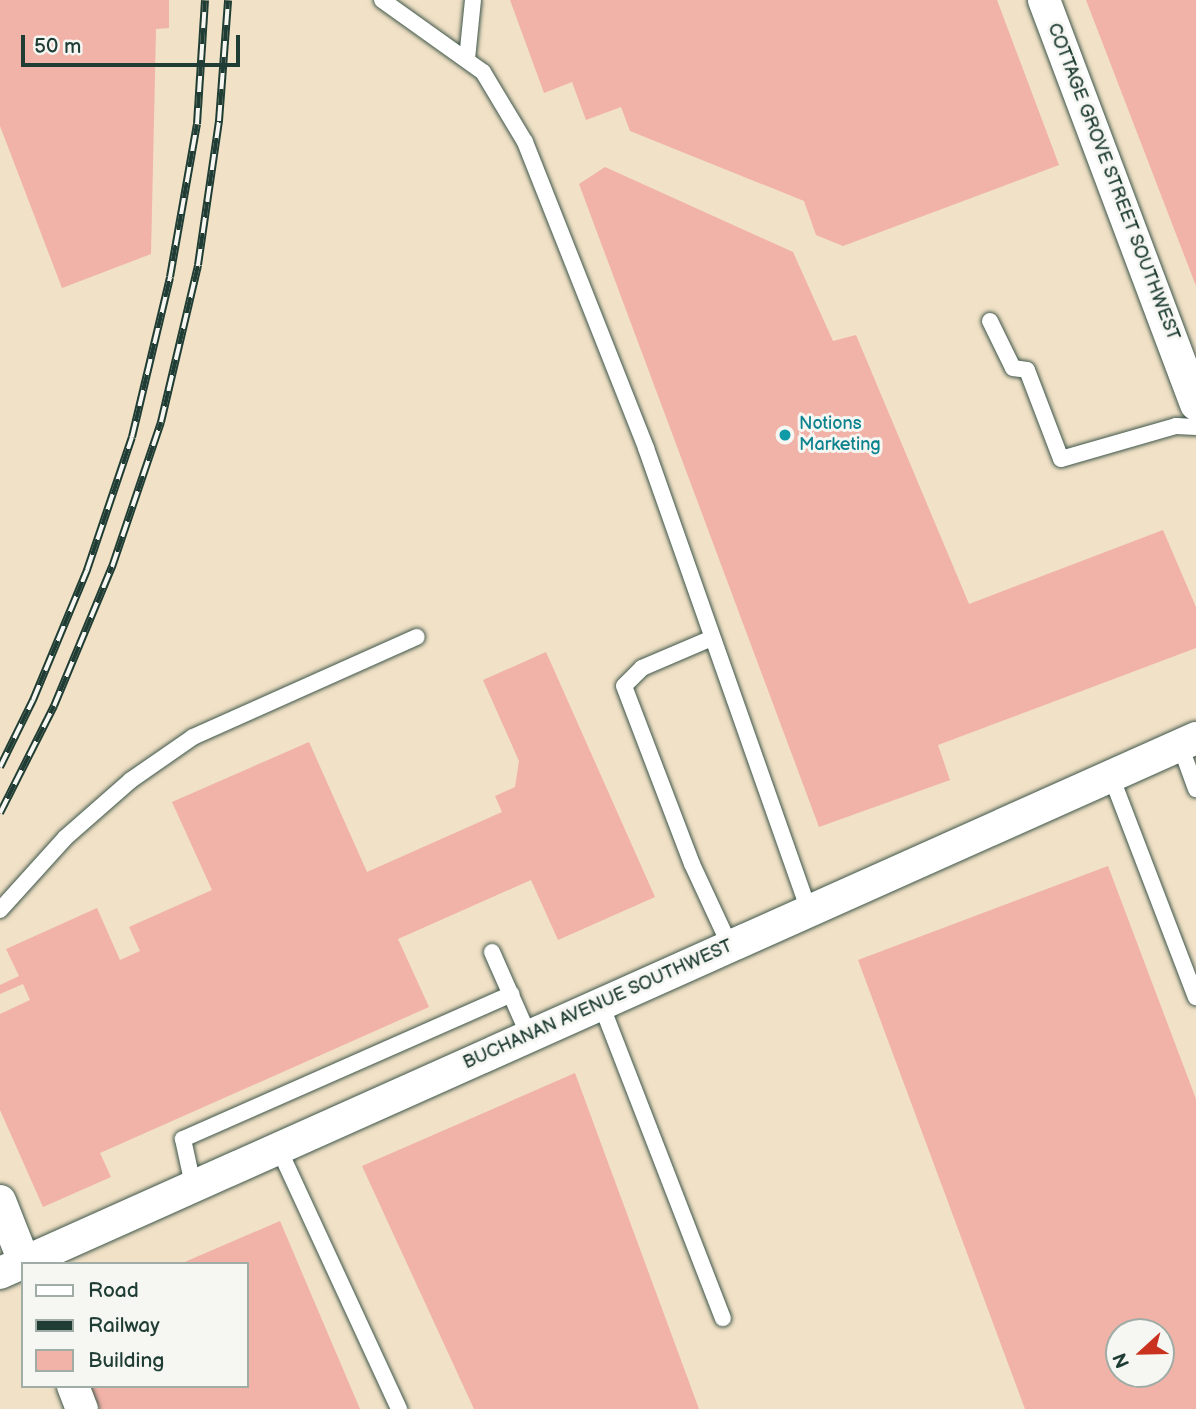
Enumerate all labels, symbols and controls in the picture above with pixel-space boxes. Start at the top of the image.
street label: COTTAGE GROVE STREET SOUTHWEST [1042,20,1184,344]
scale bar [24,21,243,65]
text: 50 m [34,34,81,59]
place label: Notions Marketing [799,414,881,457]
marker: Notions Marketing [777,427,793,443]
street label: BUCHANAN AVENUE SOUTHWEST [460,936,736,1074]
legend [21,1262,248,1388]
text: Road [88,1278,139,1303]
text: Railway [88,1313,160,1338]
north arrow [1105,1318,1175,1388]
text: Building [88,1348,164,1373]
text: N [1109,1349,1135,1371]

